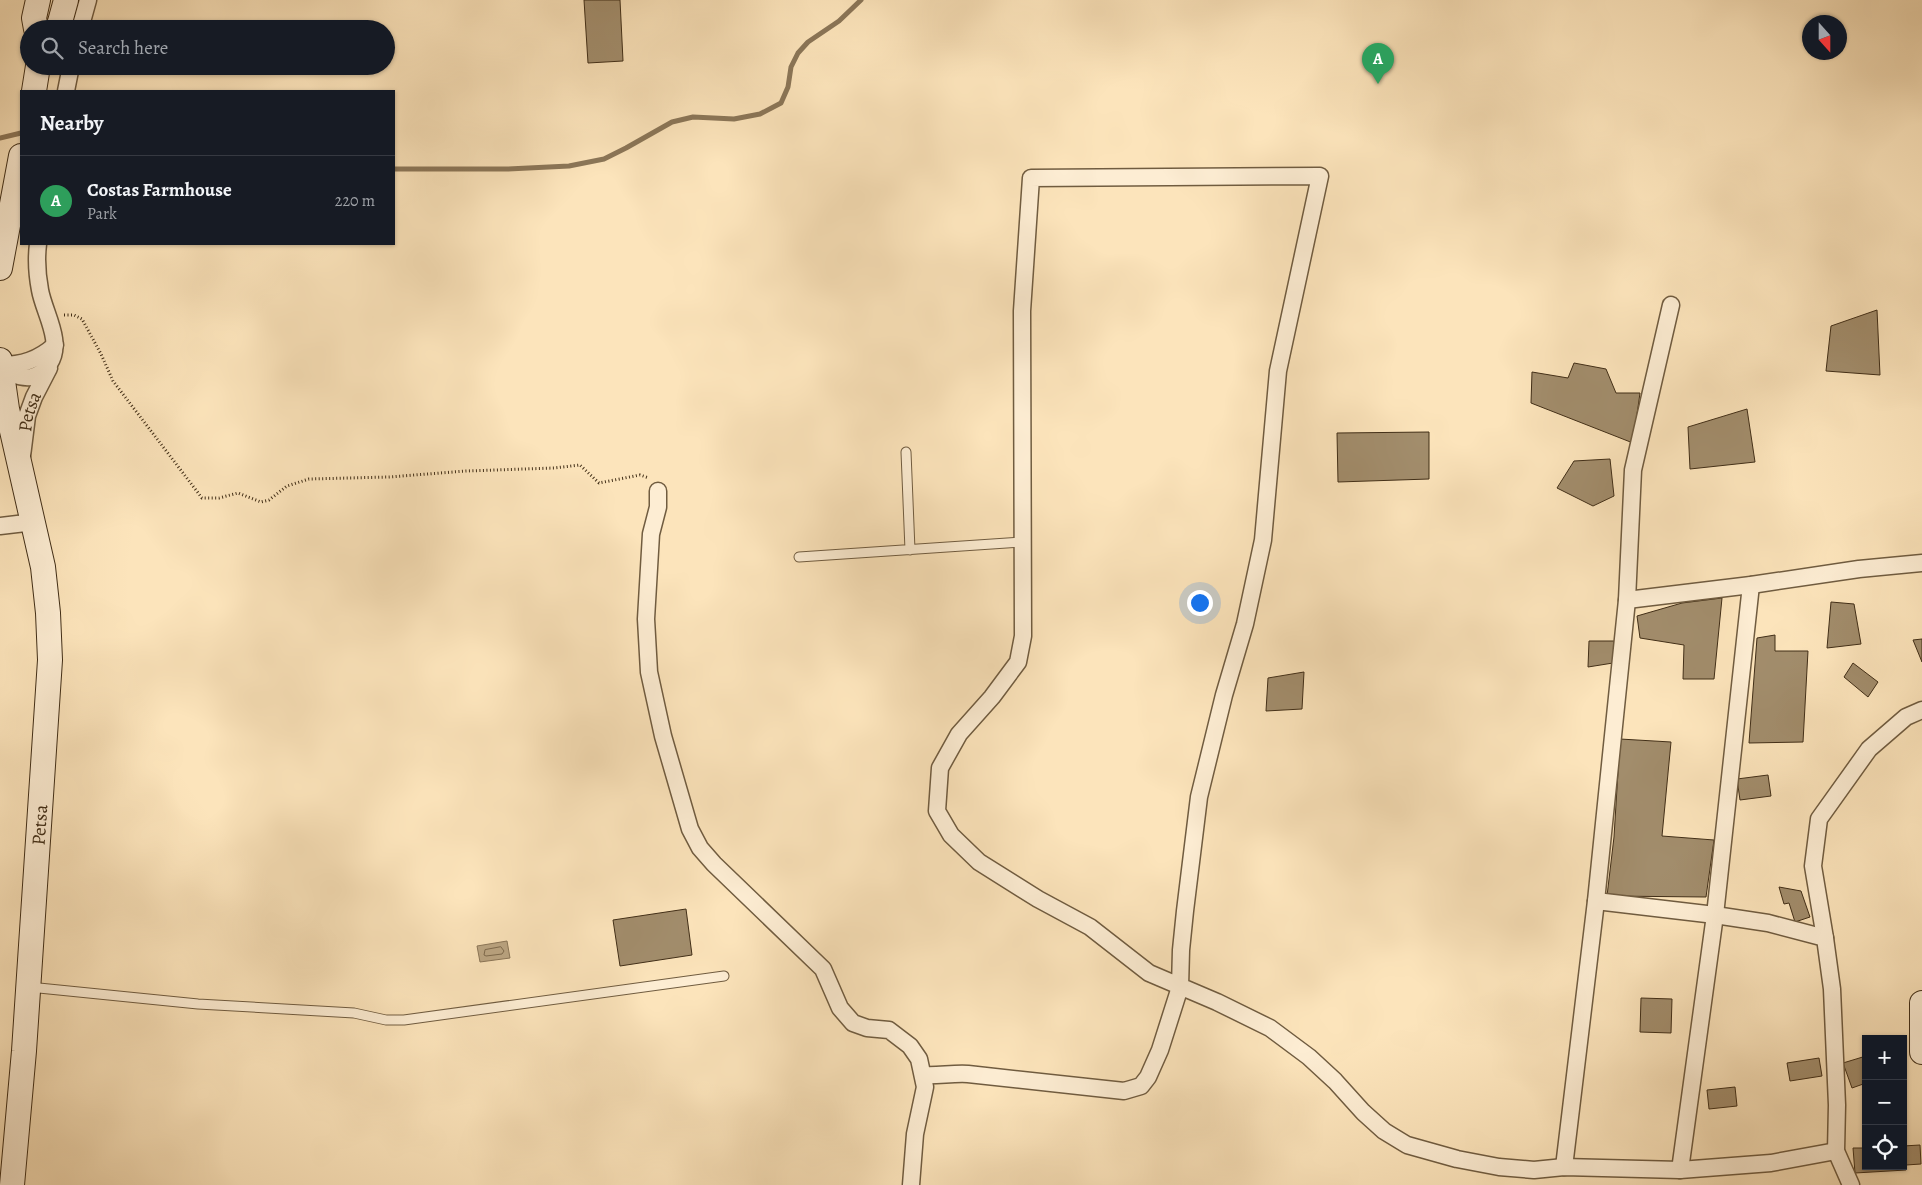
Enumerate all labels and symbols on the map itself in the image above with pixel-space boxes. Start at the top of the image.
north arrow [1802,15,1847,60]
pin: A [1362,43,1394,84]
street label: Petsa [12,387,48,433]
your location [1187,590,1213,616]
street label: Petsa [26,804,54,846]

